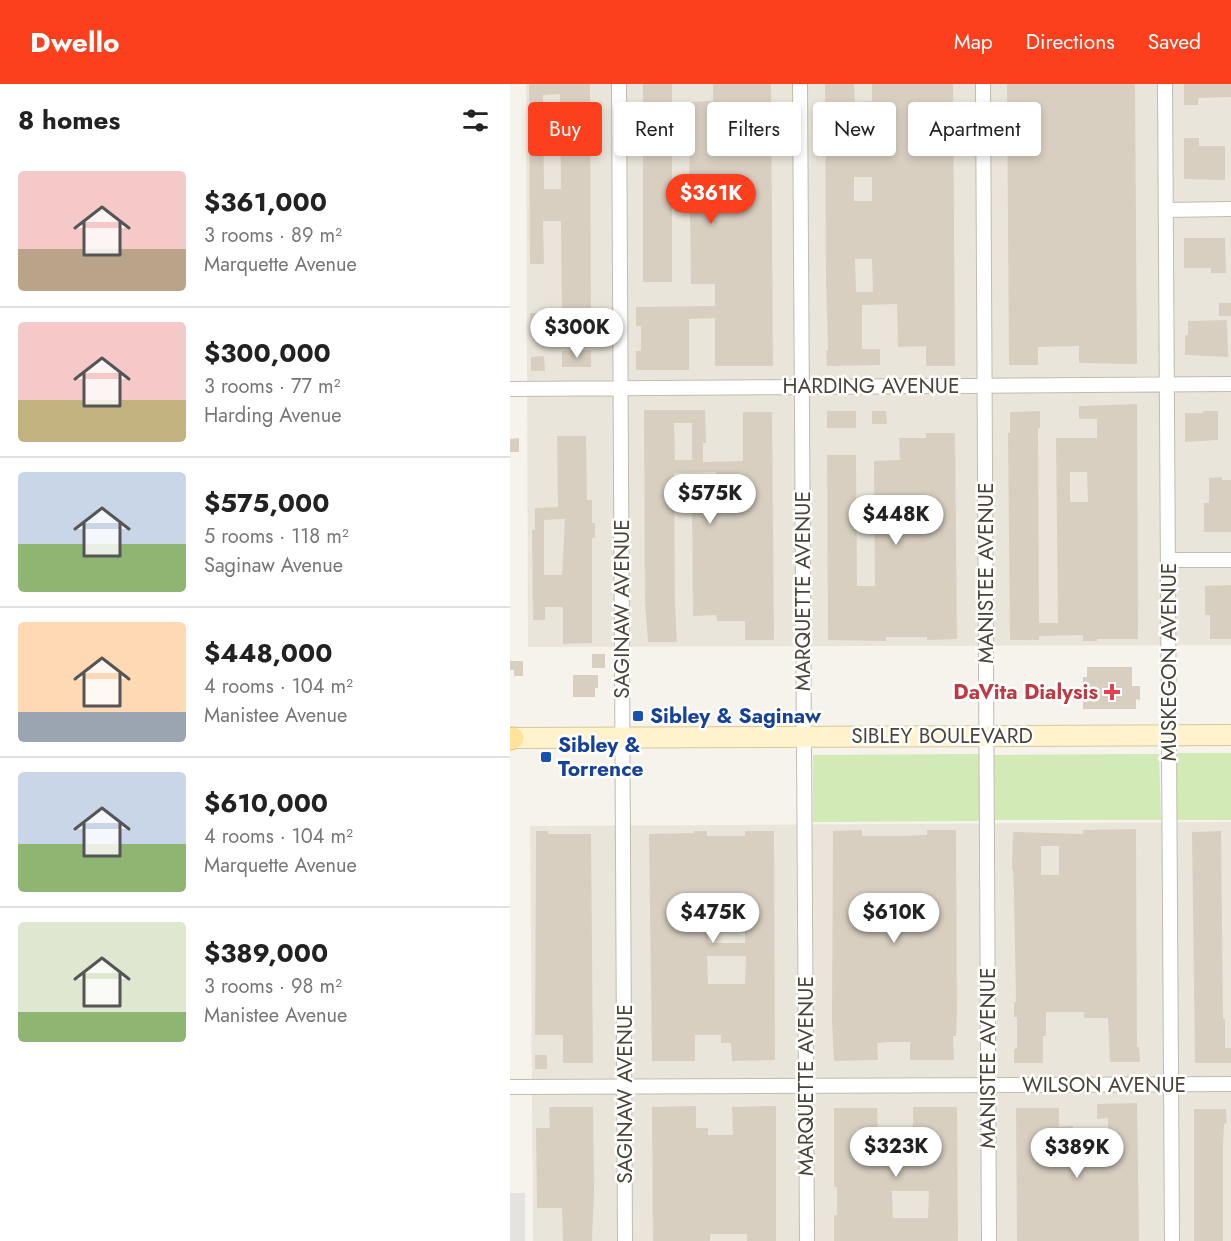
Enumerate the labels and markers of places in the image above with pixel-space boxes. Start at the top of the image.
pin: $361K [669,174,753,225]
pin: $300K [535,308,619,359]
pin: $575K [668,474,752,525]
pin: $448K [854,495,938,546]
place label: DaVita Dialysis [953,677,1098,707]
marker: DaVita Dialysis [1103,683,1121,701]
place label: Sibley & Saginaw [650,701,822,731]
marker: Sibley & Saginaw [631,709,645,723]
place label: Sibley & Torrence [558,730,644,784]
marker: Sibley & Torrence [539,750,553,764]
pin: $475K [671,893,755,944]
pin: $610K [852,893,936,944]
pin: $323K [854,1127,938,1178]
pin: $389K [1035,1128,1119,1179]

